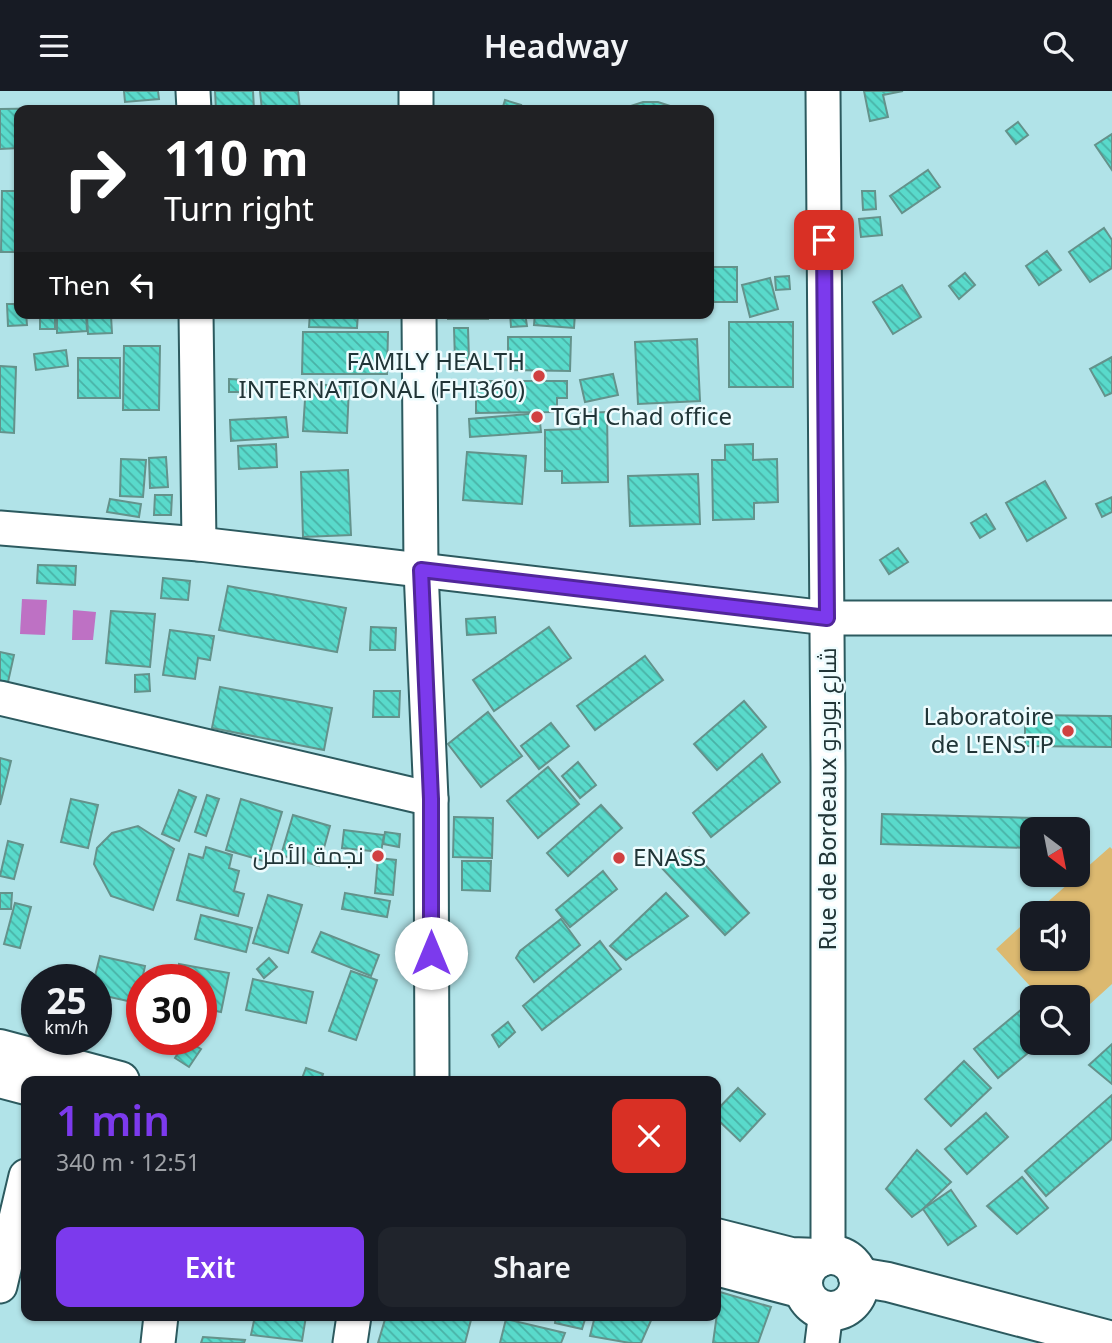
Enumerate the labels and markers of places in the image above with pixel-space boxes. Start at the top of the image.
pin [794,210,854,270]
place label: FAMILY HEALTH INTERNATIONAL (FHI360) [239,344,525,405]
marker: FAMILY HEALTH INTERNATIONAL (FHI360) [531,368,547,384]
place label: TGH Chad office [551,399,732,432]
marker: TGH Chad office [529,409,545,425]
place label: Laboratoire de L'ENSTP [923,699,1054,760]
marker: Laboratoire de L'ENSTP [1060,723,1076,739]
place label: نجمة الأمن [253,838,364,871]
place label: ENASS [633,840,706,873]
marker: نجمة الأمن [370,848,386,864]
marker: ENASS [611,850,627,866]

